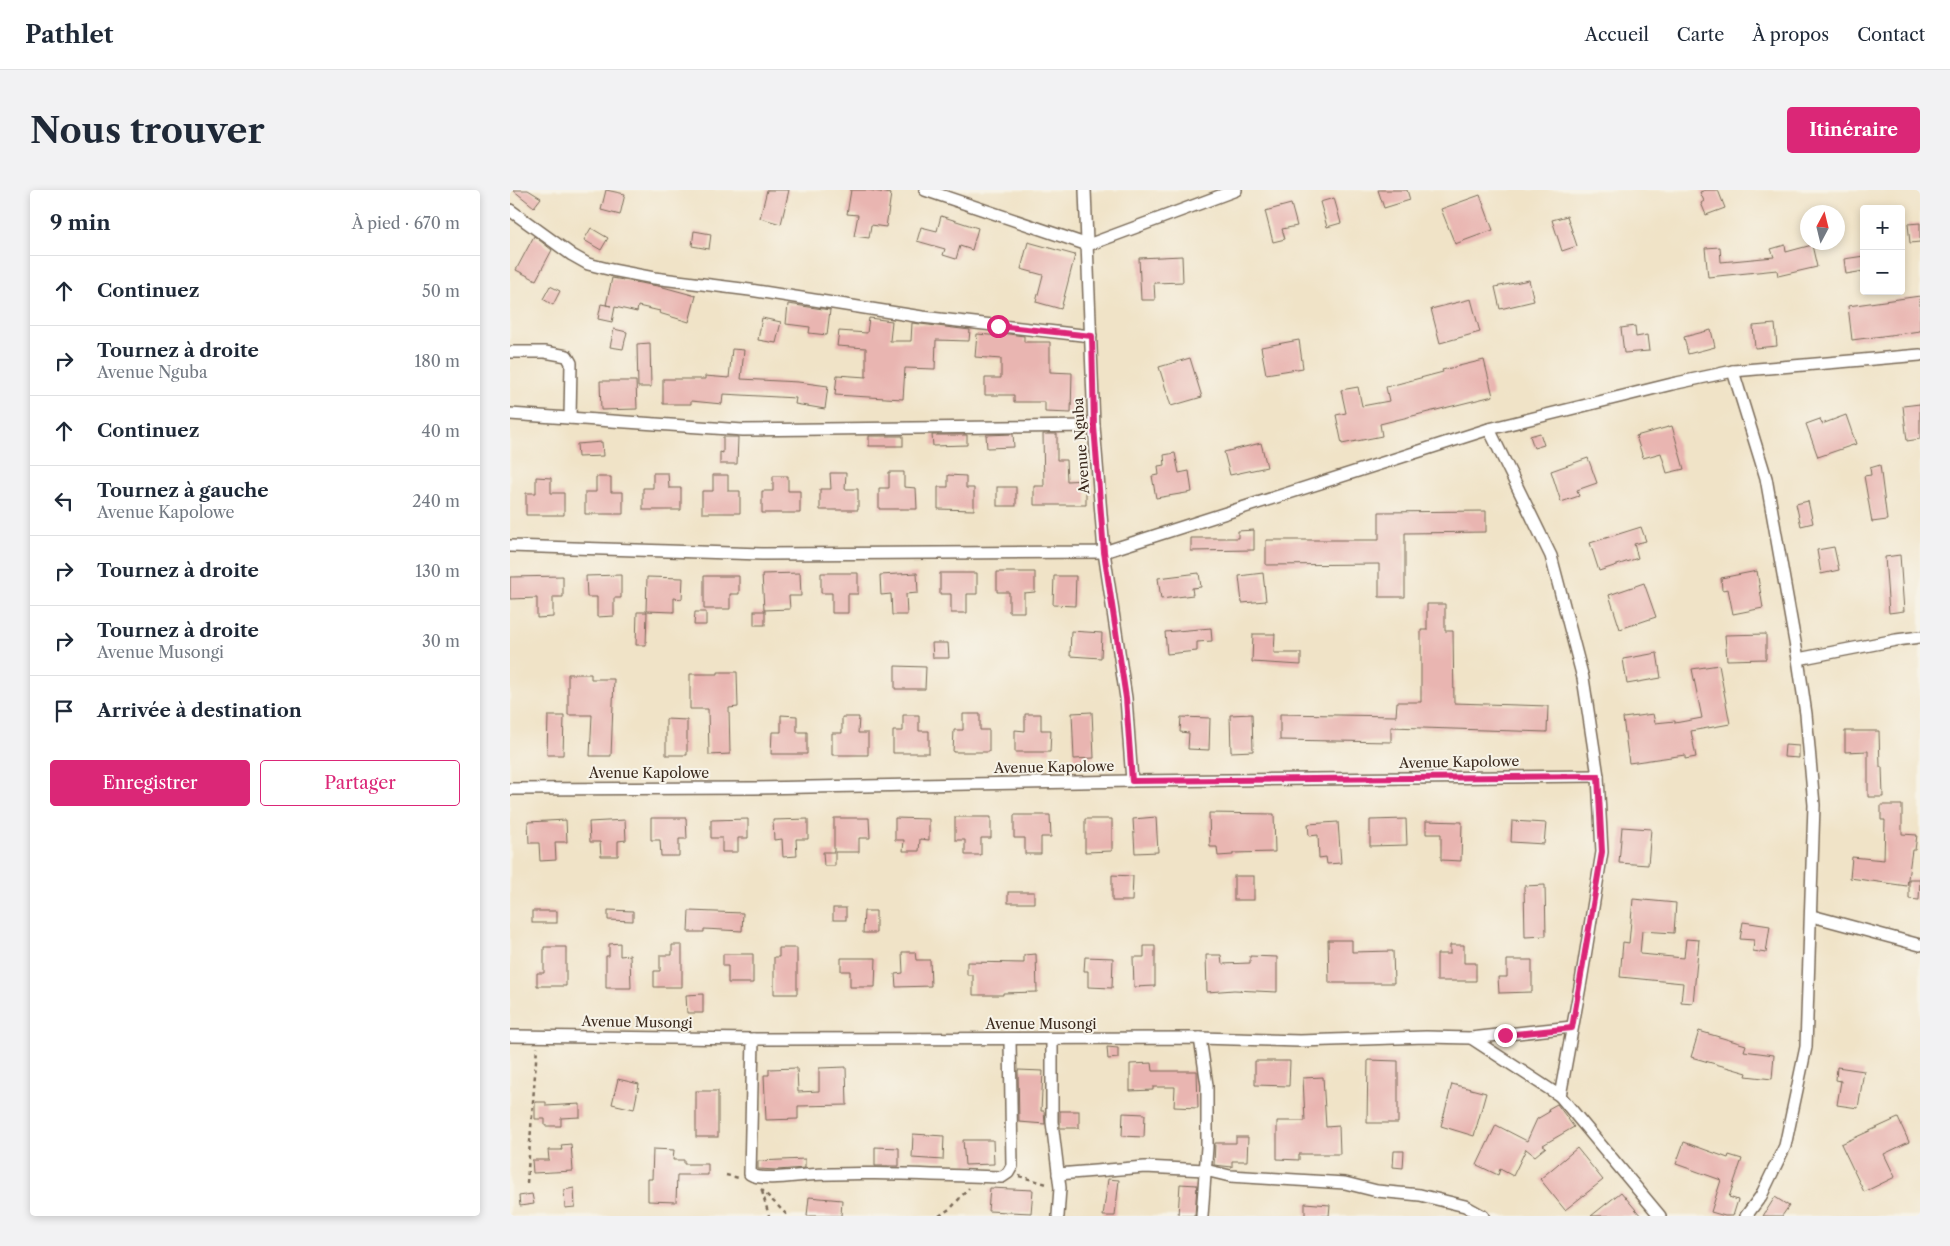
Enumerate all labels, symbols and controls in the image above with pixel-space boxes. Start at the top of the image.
text: Pathlet [25,20,113,49]
text: Accueil [1585,24,1649,46]
text: Carte [1677,24,1724,46]
text: À propos [1752,24,1829,46]
text: Contact [1857,24,1925,46]
button: Itinéraire [1787,107,1920,153]
text: Nous trouver [30,109,265,152]
north arrow [1800,205,1845,250]
map controls [1860,205,1905,295]
button: + [1860,205,1905,250]
text: 9 min [50,210,111,235]
text: À pied · 670 m [352,213,460,233]
button: − [1860,250,1905,295]
icon: ahead [50,277,78,305]
text: Continuez [97,279,199,302]
text: 50 m [422,281,460,301]
route start [987,315,1010,338]
text: Tournez à droite [97,339,259,362]
icon: right [50,347,78,375]
text: 180 m [414,351,460,371]
text: Avenue Nguba [97,362,207,382]
street label: Avenue Nguba [1069,397,1093,496]
icon: ahead [50,417,78,445]
text: Continuez [97,419,199,442]
text: 40 m [421,421,460,441]
text: Tournez à gauche [97,479,269,502]
icon: left [50,487,78,515]
text: 240 m [412,491,460,511]
text: Avenue Kapolowe [97,502,235,522]
icon: right [50,557,78,585]
text: Tournez à droite [97,559,259,582]
text: 130 m [415,561,460,581]
text: Tournez à droite [97,619,259,642]
icon: right [50,627,78,655]
text: 30 m [422,631,460,651]
text: Avenue Musongi [97,642,224,662]
icon: arrive [50,697,78,725]
text: Arrivée à destination [97,699,302,722]
street label: Avenue Kapolowe [1398,752,1519,772]
street label: Avenue Kapolowe [993,757,1114,777]
button: Enregistrer [50,760,250,806]
button: Partager [260,760,460,806]
street label: Avenue Kapolowe [588,764,709,782]
street label: Avenue Musongi [580,1012,693,1032]
street label: Avenue Musongi [984,1015,1097,1033]
route end [1494,1024,1517,1047]

